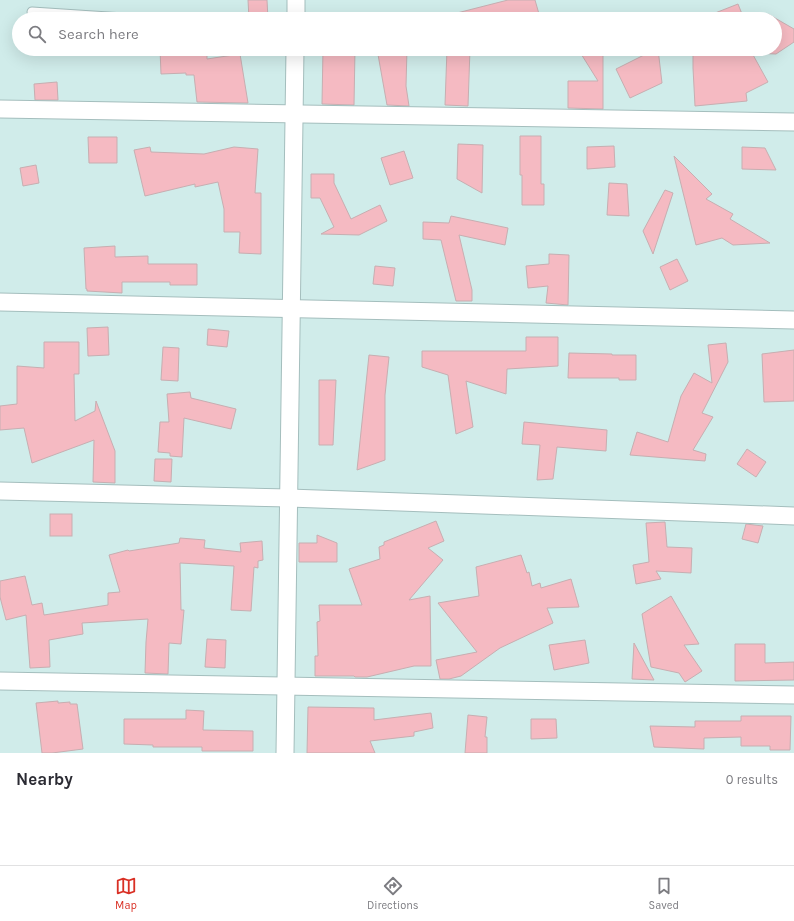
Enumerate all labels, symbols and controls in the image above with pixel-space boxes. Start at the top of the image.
search box [12,12,782,56]
icon: search [26,23,48,45]
text: Search here [58,25,139,43]
text: Nearby [16,769,73,789]
text: 0 results [726,772,778,787]
tab: Map [115,875,137,912]
tab: Directions [367,875,419,912]
tab: Saved [649,875,679,912]

